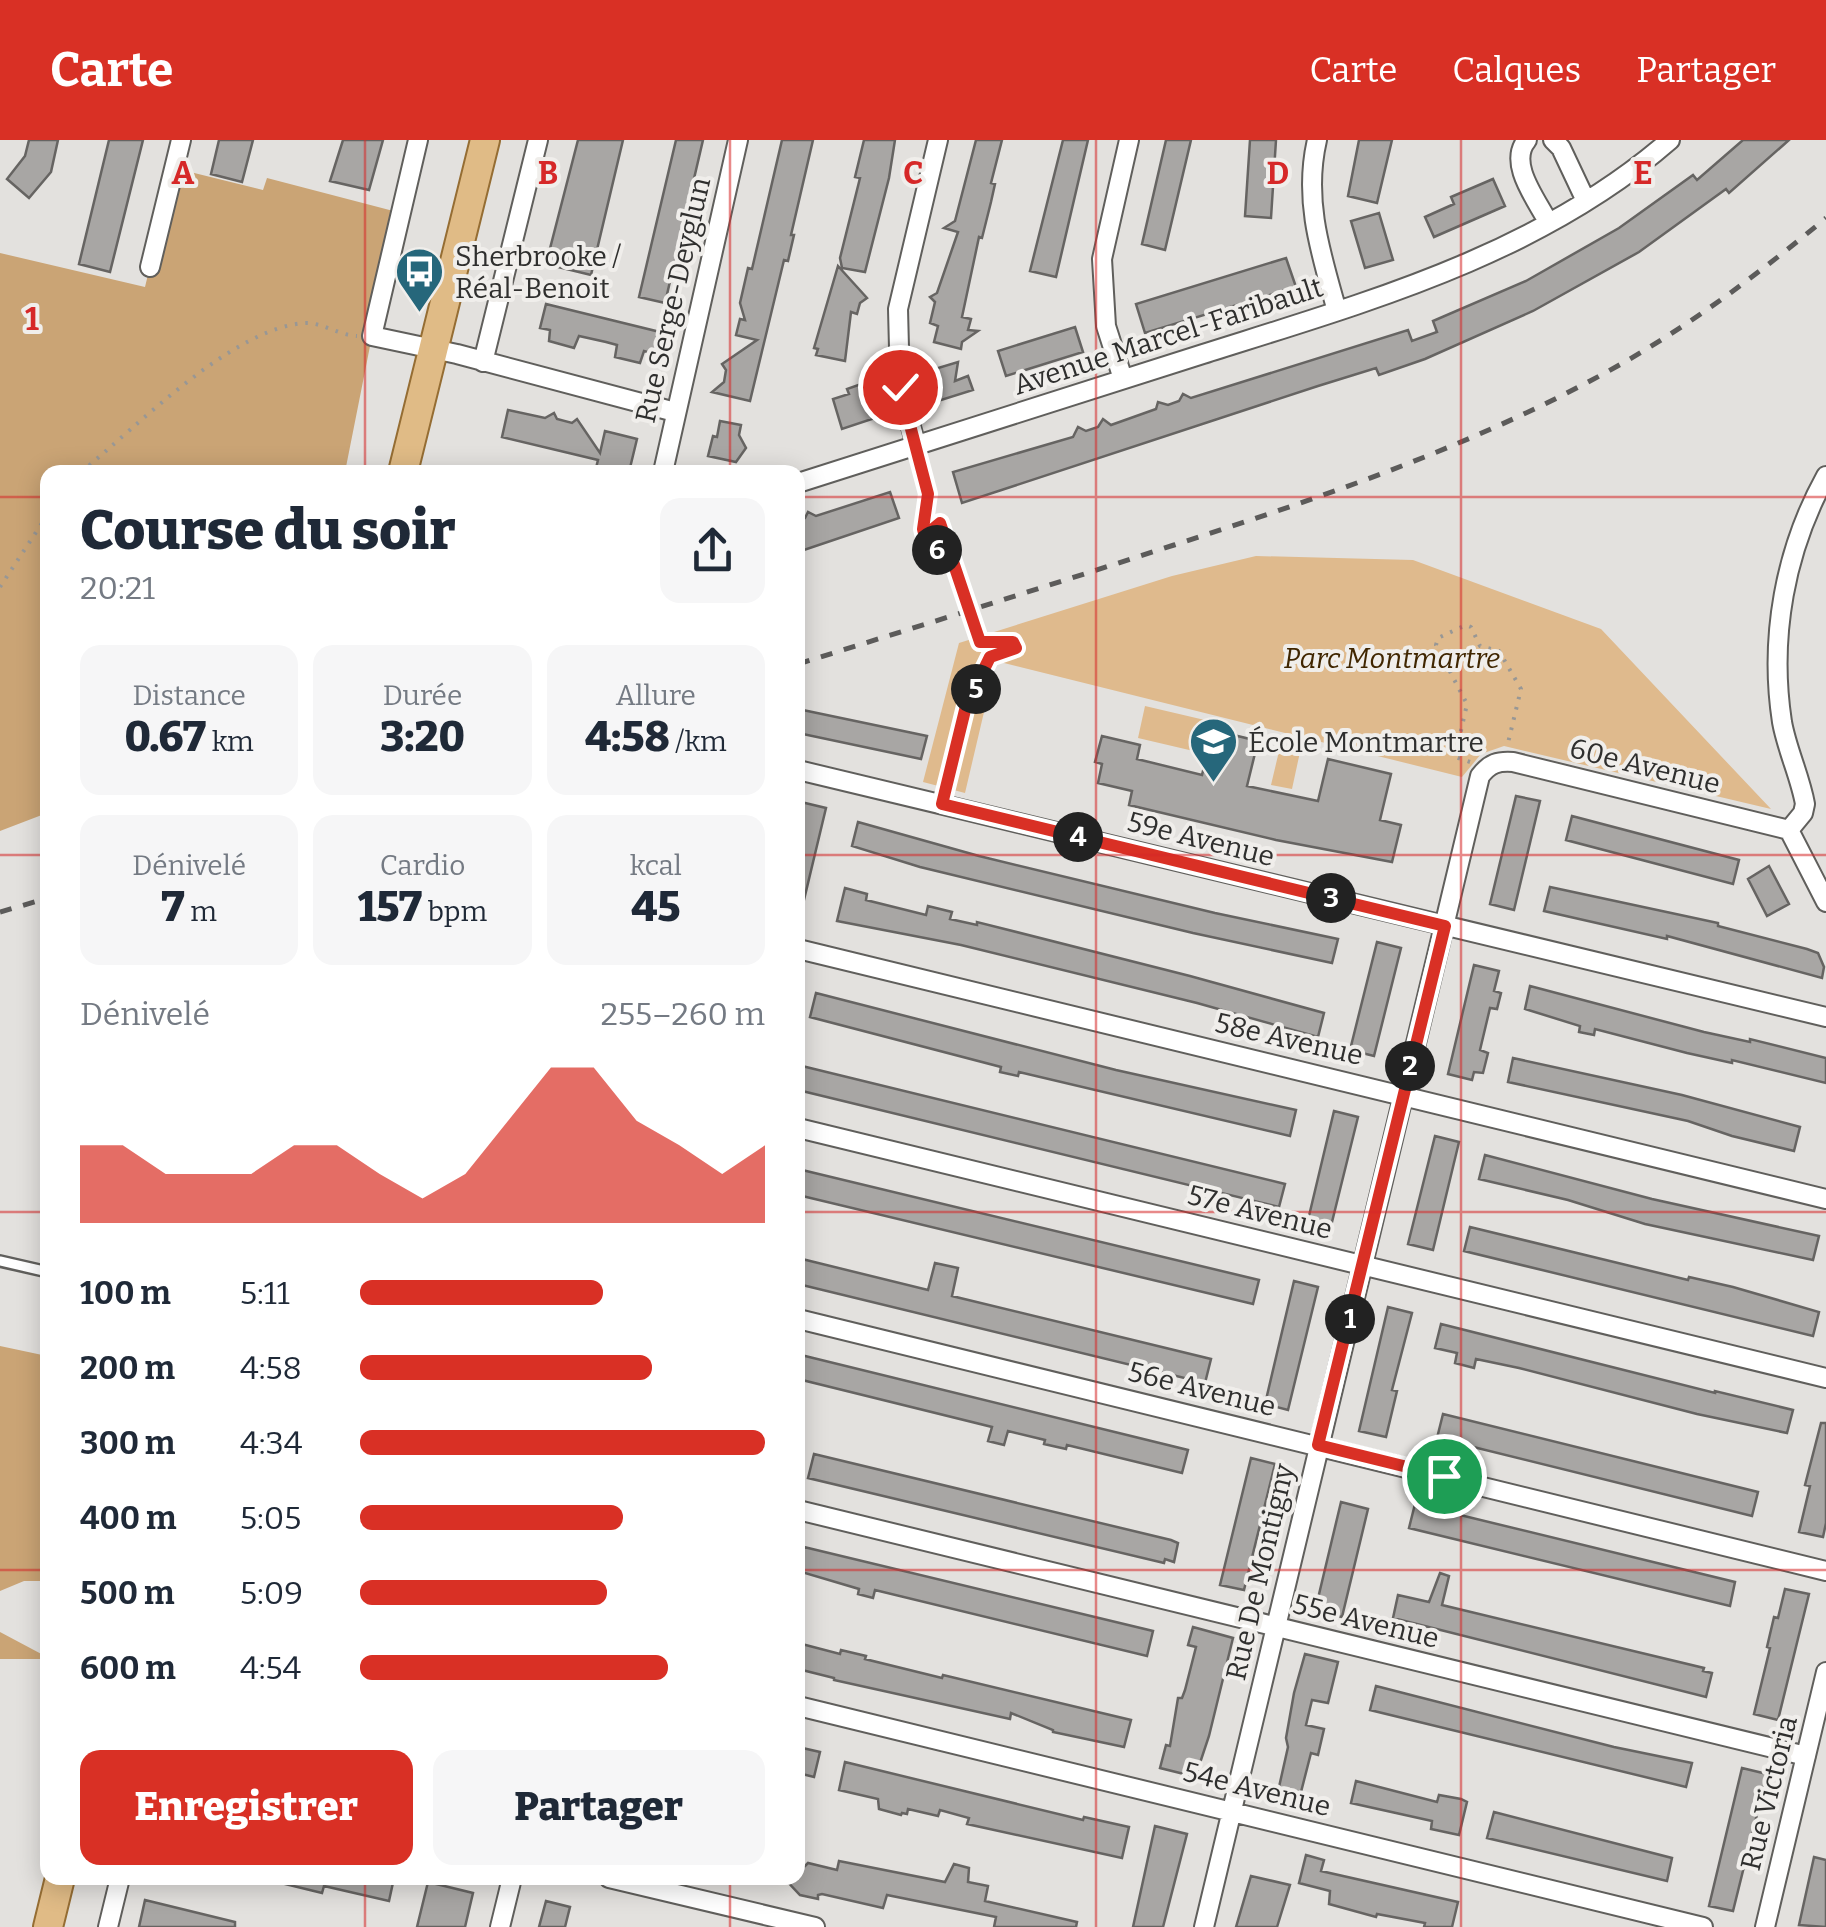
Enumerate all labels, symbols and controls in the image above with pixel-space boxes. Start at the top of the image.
text: Carte [50,41,173,99]
text: Carte [1310,49,1397,91]
text: Calques [1452,49,1581,91]
text: Partager [1636,49,1776,91]
text: A [172,154,195,192]
text: B [538,154,558,192]
text: C [903,154,923,192]
text: D [1267,154,1289,192]
text: E [1633,154,1653,192]
street label: Rue Serge-Deyglun [629,174,717,426]
place label: Sherbrooke / Réal-Benoit [455,240,621,305]
bus stop icon: Sherbrooke / Réal-Benoit [394,246,446,314]
street label: Avenue Marcel-Faribault [1009,270,1327,402]
text: 1 [25,300,39,338]
pin [858,345,943,430]
icon: check [873,360,928,415]
text: Course du soir [80,498,456,564]
button: share [660,498,765,603]
pin: 6 [912,525,962,575]
text: 6 [929,533,945,566]
text: 20:21 [80,569,155,607]
park label: Parc Montmartre [1284,642,1500,675]
pin: 5 [951,664,1001,714]
text: 5 [968,672,984,705]
text: Distance [132,679,246,712]
text: Durée [383,679,462,712]
text: Allure [616,679,696,712]
text: 0.67 [124,712,206,762]
text: 3:20 [380,712,465,762]
text: 4:58 [585,712,670,762]
school or university icon: École Montmartre [1187,716,1239,784]
text: km [206,725,254,758]
text: /km [670,725,727,758]
place label: École Montmartre [1248,725,1484,759]
street label: 60e Avenue [1566,731,1724,801]
street label: 59e Avenue [1124,805,1278,873]
pin: 4 [1053,812,1103,862]
text: 4 [1069,820,1087,853]
text: Dénivelé [132,849,246,882]
text: Cardio [380,849,465,882]
text: kcal [630,849,682,882]
pin: 3 [1306,873,1356,923]
text: 3 [1323,881,1339,914]
text: 7 [161,882,185,932]
text: 157 [358,882,422,932]
text: 45 [631,882,680,932]
text: m [185,895,217,928]
text: bpm [422,895,487,928]
text: Dénivelé [80,995,210,1033]
text: 255–260 m [601,995,765,1033]
street label: 58e Avenue [1212,1006,1366,1072]
pin: 2 [1385,1041,1435,1091]
text: 2 [1402,1049,1418,1082]
street label: 57e Avenue [1184,1178,1336,1246]
text: 100 m [80,1274,171,1312]
text: 5:11 [240,1274,290,1312]
pin: 1 [1325,1294,1375,1344]
text: 1 [1344,1302,1356,1335]
text: 200 m [80,1349,175,1387]
text: 4:58 [240,1349,302,1387]
street label: 56e Avenue [1125,1355,1279,1423]
text: 300 m [80,1424,175,1462]
text: 4:34 [240,1424,302,1462]
pin [1402,1434,1487,1519]
icon: arrive [1417,1449,1472,1504]
street label: Rue De Montigny [1219,1461,1301,1683]
text: 400 m [80,1499,176,1537]
text: 5:05 [240,1499,301,1537]
text: 500 m [80,1574,174,1612]
text: 5:09 [240,1574,303,1612]
street label: 55e Avenue [1290,1587,1442,1655]
text: 600 m [80,1649,176,1687]
text: 4:54 [240,1649,301,1687]
street label: Rue Victoria [1734,1712,1804,1874]
button: Enregistrer [80,1750,413,1865]
button: Partager [433,1750,765,1865]
street label: 54e Avenue [1180,1755,1334,1823]

